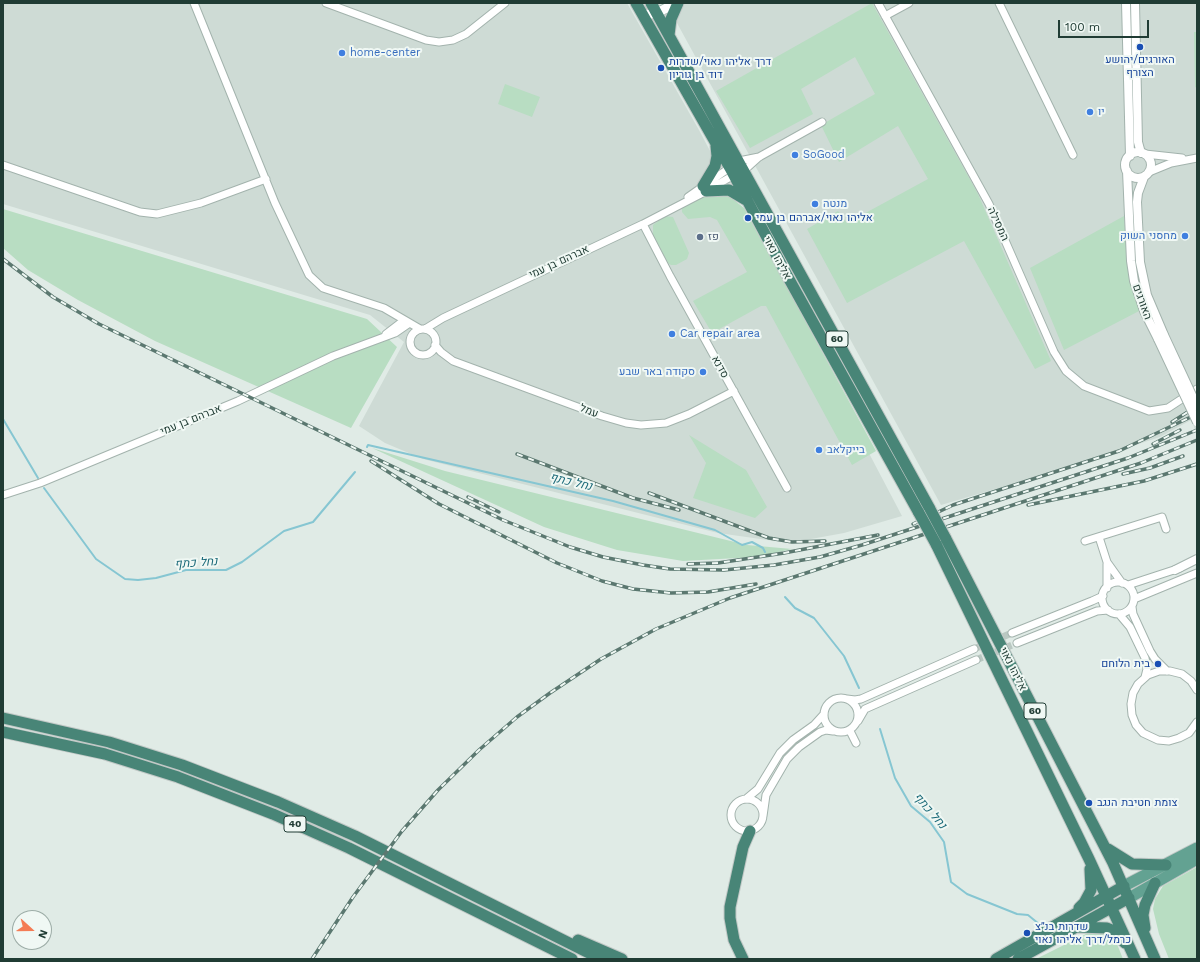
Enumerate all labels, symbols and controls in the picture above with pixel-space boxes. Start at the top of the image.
scale bar [1060,12,1151,38]
text: 100 m [1065,20,1100,34]
marker: האורגים/יהושע הצורף [1135,42,1145,52]
place label: home-center [350,46,421,60]
marker: home-center [337,48,347,58]
place label: האורגים/יהושע הצורף [1105,53,1175,79]
place label: דרך אליהו נאוי/שדרות דוד בן גוריון [669,55,771,81]
marker: דרך אליהו נאוי/שדרות דוד בן גוריון [656,63,666,73]
place label: יו [1098,105,1105,119]
marker: יו [1085,107,1095,117]
place label: SoGood [803,148,845,162]
marker: SoGood [790,150,800,160]
place label: מנטה [823,197,847,211]
marker: מנטה [810,199,820,209]
street label: המסילה [984,205,1012,243]
place label: אליהו נאוי/אברהם בן עמי [756,211,873,225]
marker: אליהו נאוי/אברהם בן עמי [743,213,753,223]
place label: מחסני השוק [1120,229,1177,243]
place label: פז [708,230,719,244]
marker: מחסני השוק [1180,231,1190,241]
marker: פז [695,232,705,242]
street label: אליהו נאוי [760,234,794,282]
street label: אברהם בן עמי [527,242,591,282]
street label: האורגים [1130,282,1154,322]
place label: Car repair area [680,327,760,341]
marker: Car repair area [667,329,677,339]
road number: 60 [826,331,848,347]
street label: סדנא [708,353,732,381]
place label: סקודה באר שבע [619,365,695,379]
marker: סקודה באר שבע [698,367,708,377]
street label: עמל [578,401,600,421]
street label: אברהם בן עמי [158,402,224,438]
place label: בייקלאב [827,443,865,457]
marker: בייקלאב [814,445,824,455]
water label: נחל כתף [548,470,594,494]
water label: נחל כתף [174,554,218,572]
street label: אליהו נאוי [996,645,1030,693]
place label: בית הלוחם [1101,657,1150,671]
marker: בית הלוחם [1153,659,1163,669]
road number: 60 [1024,703,1046,719]
water label: נחל כתף [910,790,950,832]
place label: צומת חטיבת הנגב [1097,796,1178,810]
marker: צומת חטיבת הנגב [1084,798,1094,808]
road number: 40 [284,816,306,832]
north arrow [12,910,52,950]
place label: שדרות בנ״צ כרמל/דרך אליהו נאוי [1035,920,1131,946]
text: N [35,928,50,940]
marker: שדרות בנ״צ כרמל/דרך אליהו נאוי [1022,928,1032,938]

